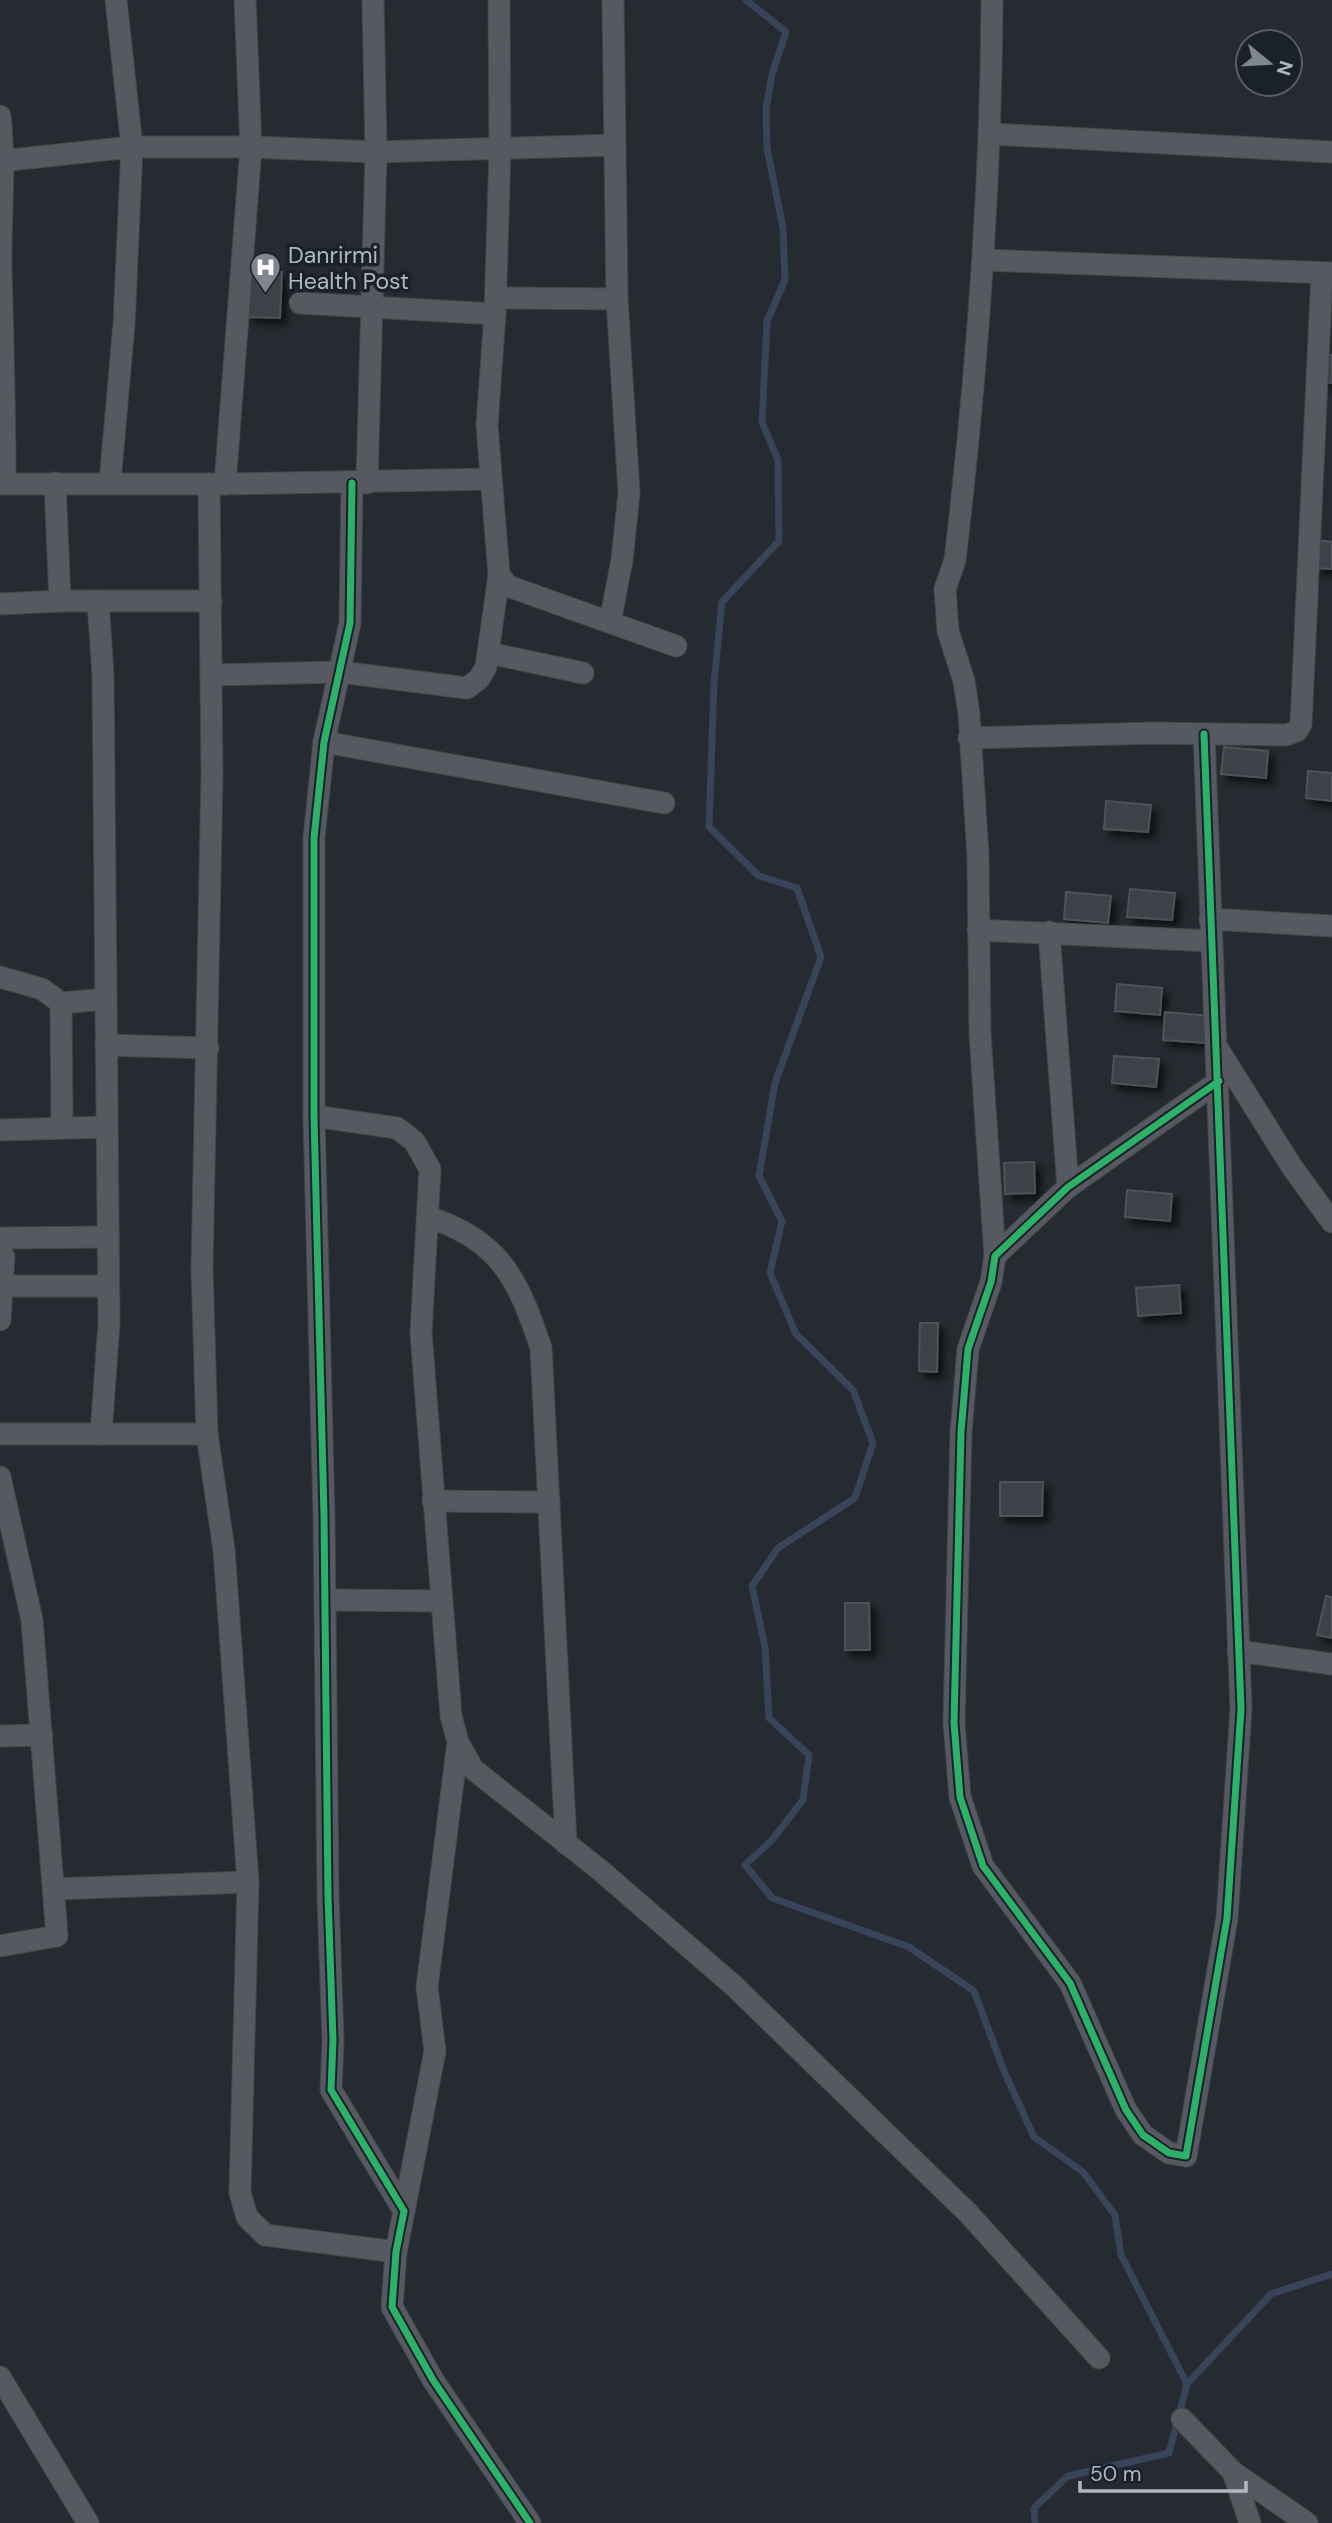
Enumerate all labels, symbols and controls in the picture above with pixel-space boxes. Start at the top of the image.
north arrow [1234,28,1304,98]
text: N [1271,58,1299,79]
place label: Danrirmi Health Post [288,240,409,296]
hospital icon: Danrirmi Health Post [248,251,282,295]
scale bar [1080,2450,1246,2494]
text: 50 m [1090,2460,1141,2488]

